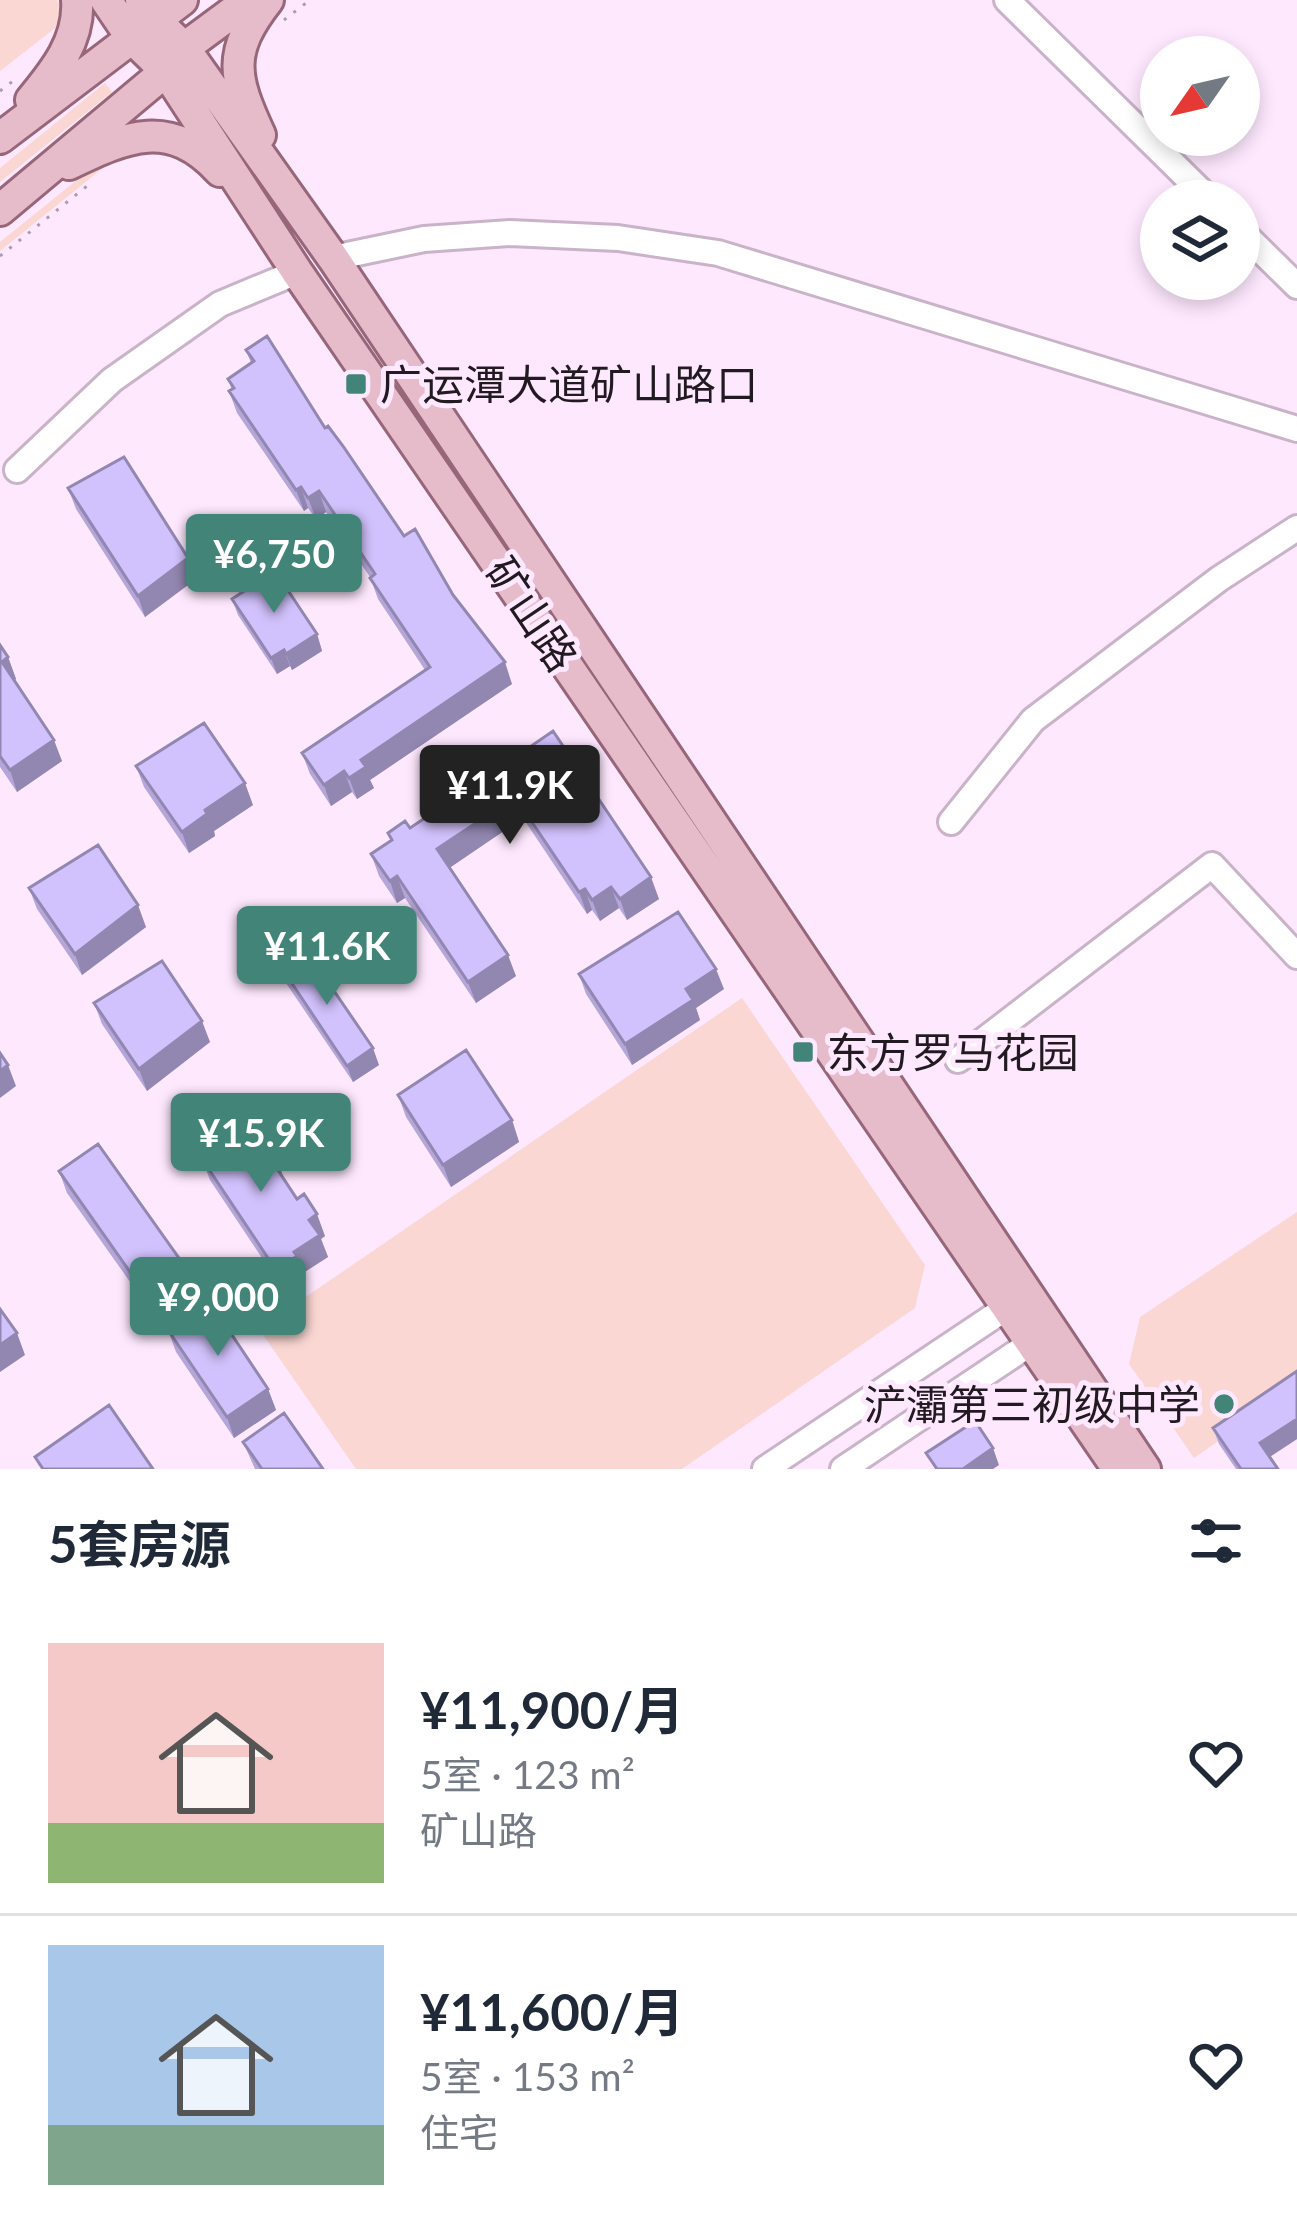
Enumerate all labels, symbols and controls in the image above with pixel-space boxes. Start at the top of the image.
north arrow [1140,36,1260,156]
map controls [1140,36,1260,300]
button: layers [1140,180,1260,300]
place label: 广运潭大道矿山路口 [380,359,758,409]
marker: 广运潭大道矿山路口 [343,371,369,397]
pin: ¥6,750 [176,514,372,616]
text: ¥6,750 [213,530,335,576]
street label: 矿山路 [476,548,588,680]
pin: ¥11.9K [412,745,608,847]
text: ¥11.9K [447,761,573,807]
pin: ¥11.6K [229,906,425,1008]
text: ¥11.6K [264,922,390,968]
place label: 东方罗马花园 [827,1027,1079,1077]
marker: 东方罗马花园 [790,1039,816,1065]
pin: ¥15.9K [163,1093,359,1195]
text: ¥15.9K [198,1109,324,1155]
pin: ¥9,000 [120,1257,316,1359]
text: ¥9,000 [157,1273,279,1319]
place label: 浐灞第三初级中学 [864,1379,1200,1429]
marker: 浐灞第三初级中学 [1211,1391,1237,1417]
icon: filters [1183,1508,1249,1574]
text: 5套房源 [48,1513,231,1574]
text: ¥11,900/月 [420,1679,684,1740]
icon: home [144,1691,288,1835]
icon: heart [1183,1730,1249,1796]
text: 5室 · 123 m² [420,1751,635,1797]
text: 矿山路 [420,1807,537,1853]
text: ¥11,600/月 [420,1981,684,2042]
icon: home [144,1993,288,2137]
icon: heart [1183,2032,1249,2098]
text: 5室 · 153 m² [420,2053,635,2099]
text: 住宅 [420,2109,498,2155]

